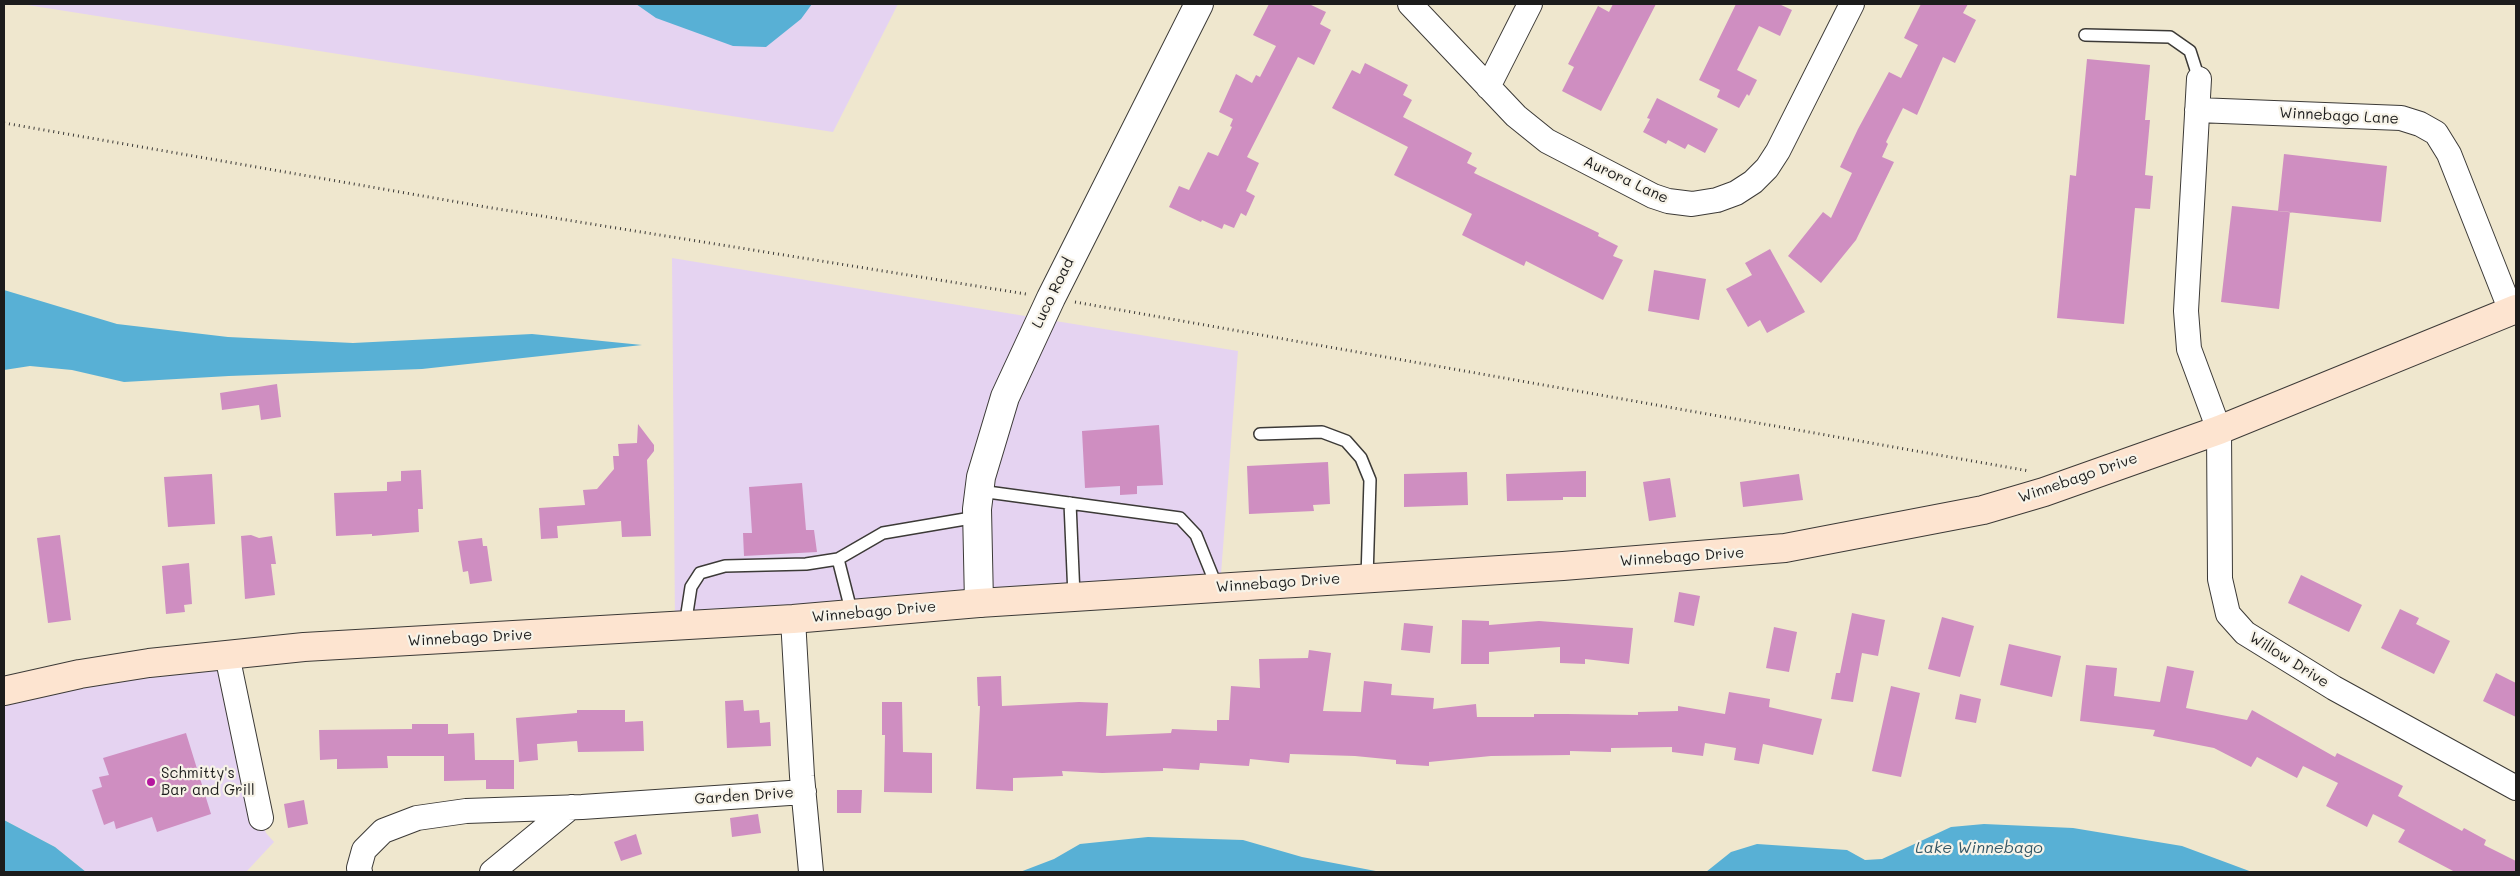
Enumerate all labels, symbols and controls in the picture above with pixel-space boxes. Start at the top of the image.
street label: Winnebago Lane [2279,104,2399,128]
street label: Aurora Lane [1581,153,1671,207]
street label: Luco Road [1028,255,1078,331]
street label: Winnebago Drive [2016,449,2140,507]
street label: Winnebago Drive [1619,544,1745,570]
street label: Winnebago Drive [1215,570,1341,596]
street label: Winnebago Drive [811,598,937,626]
street label: Winnebago Drive [407,626,533,650]
street label: Willow Drive [2246,628,2332,692]
place label: Schmitty's Bar and Grill [161,764,255,799]
marker: Schmitty's Bar and Grill [145,776,157,788]
street label: Garden Drive [694,784,794,808]
water label: Lake Winnebago [1915,838,2043,858]

